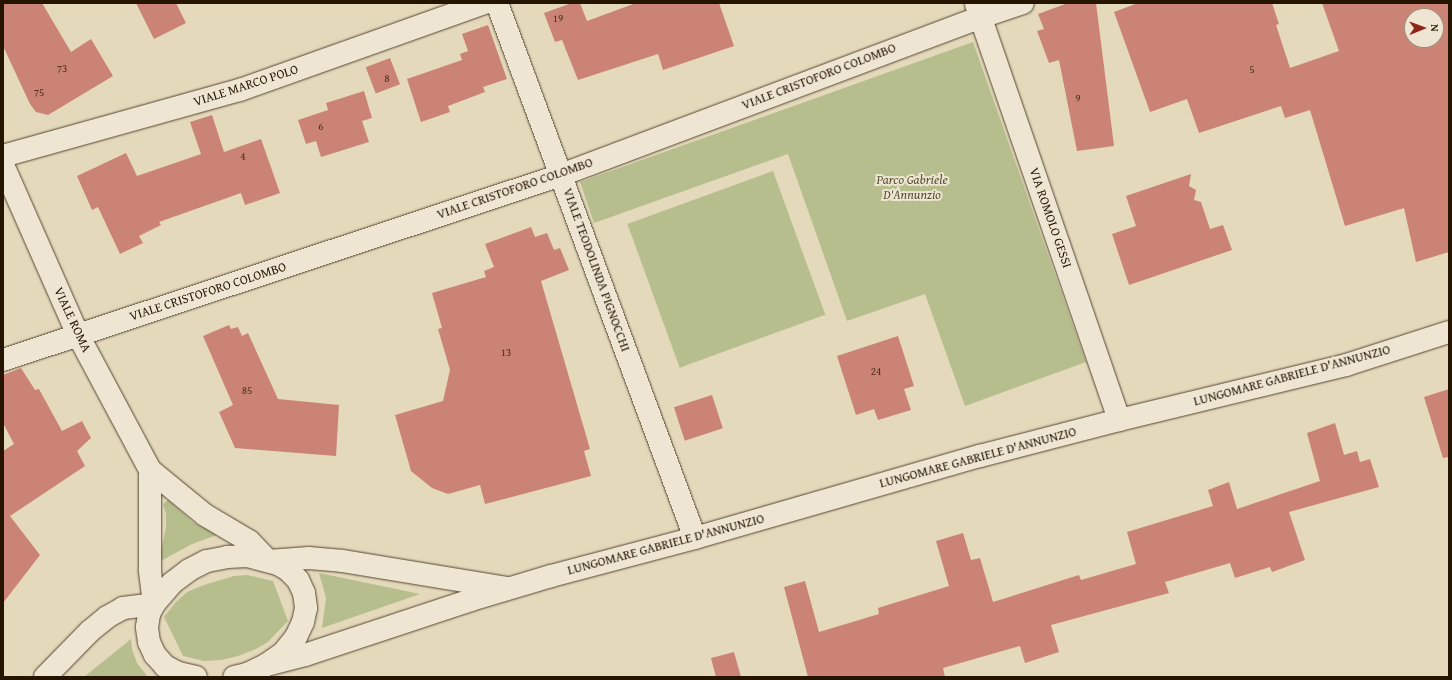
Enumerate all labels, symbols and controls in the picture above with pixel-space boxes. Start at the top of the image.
north arrow [1404,8,1444,48]
house number: 19 [553,11,563,25]
text: N [1427,24,1443,32]
street label: VIALE CRISTOFORO COLOMBO [740,40,898,114]
house number: 73 [57,61,67,75]
street label: VIALE MARCO POLO [192,62,300,110]
house number: 5 [1249,62,1255,76]
house number: 8 [384,71,390,85]
house number: 75 [34,85,44,99]
house number: 9 [1075,91,1081,105]
house number: 6 [318,119,324,133]
house number: 4 [240,149,246,163]
street label: VIALE CRISTOFORO COLOMBO [435,155,595,223]
street label: VIA ROMOLO GESSI [1025,166,1075,270]
park label: Parco Gabriele D'Annunzio [876,173,948,204]
street label: VIALE TEODOLINDA PIGNOCCHI [559,186,633,354]
street label: VIALE CRISTOFORO COLOMBO [128,259,288,325]
street label: VIALE ROMA [50,285,94,355]
street label: LUNGOMARE GABRIELE D'ANNUNZIO [1192,342,1392,410]
house number: 13 [501,345,511,359]
house number: 24 [871,364,881,378]
house number: 85 [242,383,252,397]
street label: LUNGOMARE GABRIELE D'ANNUNZIO [878,424,1078,492]
street label: LUNGOMARE GABRIELE D'ANNUNZIO [566,511,766,579]

